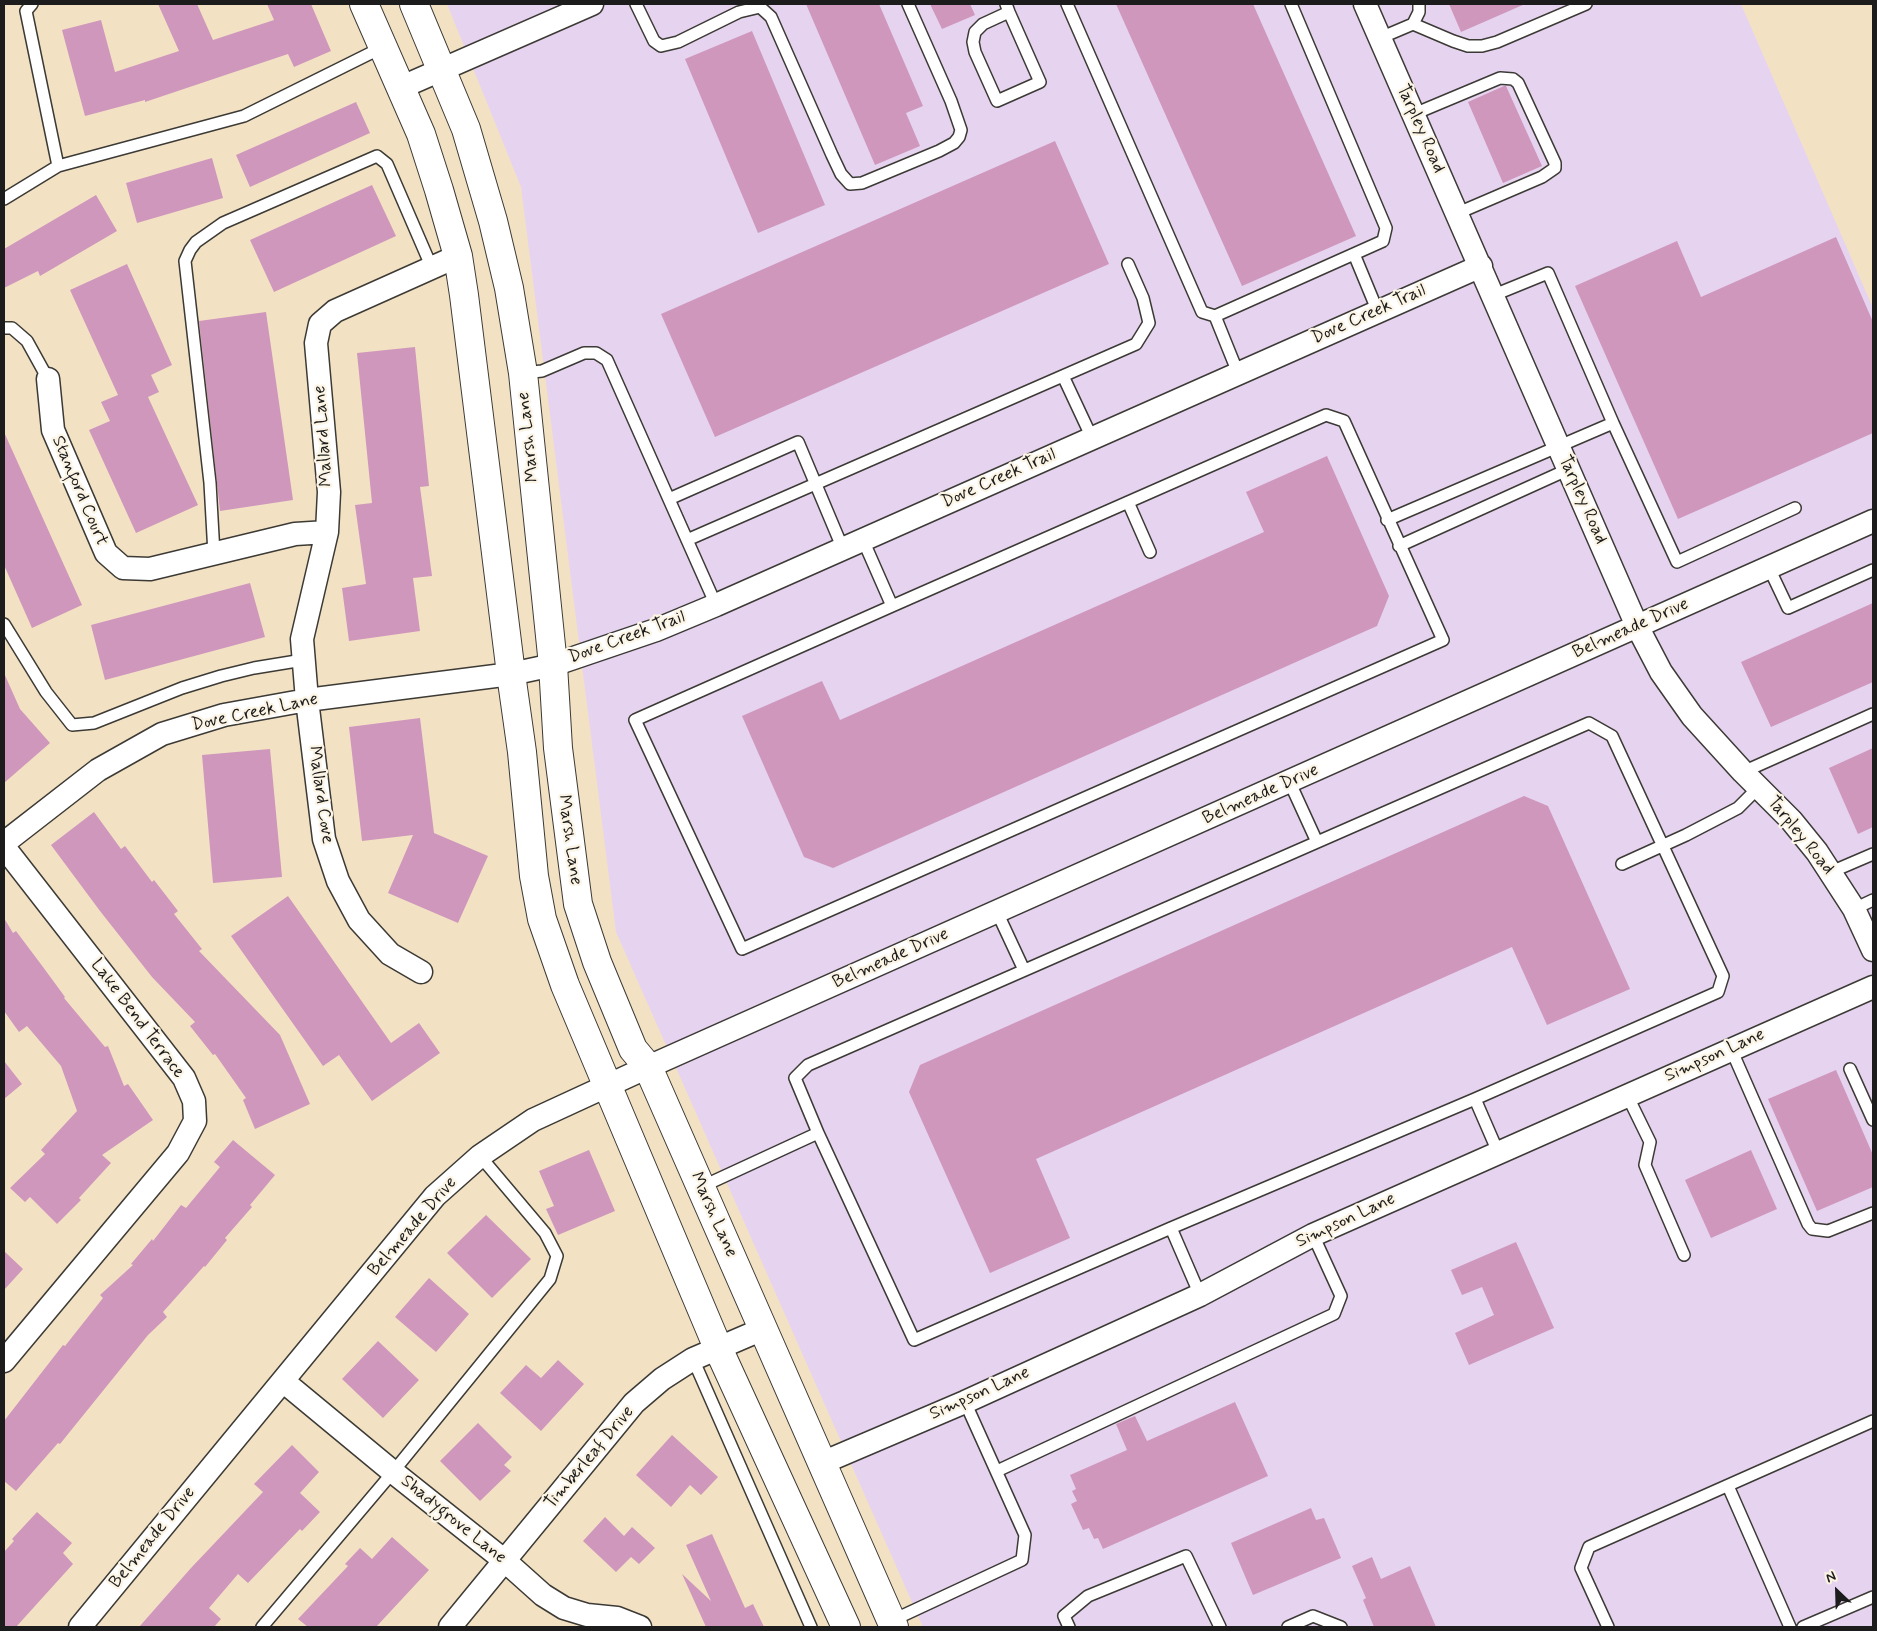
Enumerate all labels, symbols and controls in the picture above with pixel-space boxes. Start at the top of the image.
street label: Tarpley Road [1391,81,1449,177]
street label: Dove Creek Trail [1309,280,1429,350]
street label: Mallard Lane [310,385,338,487]
street label: Marsh Lane [514,391,544,483]
street label: Stanford Court [46,433,112,549]
street label: Dove Creek Trail [939,444,1059,514]
street label: Tarpley Road [1553,452,1611,548]
street label: Belmeade Drive [1570,594,1692,664]
street label: Dove Creek Trail [566,607,688,669]
street label: Dove Creek Lane [190,689,320,737]
street label: Mallard Cove [302,745,338,845]
street label: Belmeade Drive [1200,760,1322,830]
street label: Tarpley Road [1762,792,1838,880]
street label: Marsh Lane [552,793,586,887]
street label: Belmeade Drive [830,924,952,994]
street label: Lake Bend Terrace [85,955,189,1083]
street label: Simpson Lane [1662,1024,1768,1088]
street label: Marsh Lane [685,1169,741,1261]
street label: Belmeade Drive [364,1173,462,1281]
street label: Simpson Lane [1293,1189,1399,1253]
street label: Simpson Lane [927,1362,1033,1426]
street label: Timberleaf Drive [541,1402,639,1514]
street label: Shadygrove Lane [396,1471,510,1569]
street label: Belmeade Drive [105,1483,201,1593]
north arrow [1812,1566,1862,1616]
text: N [1823,1567,1839,1587]

